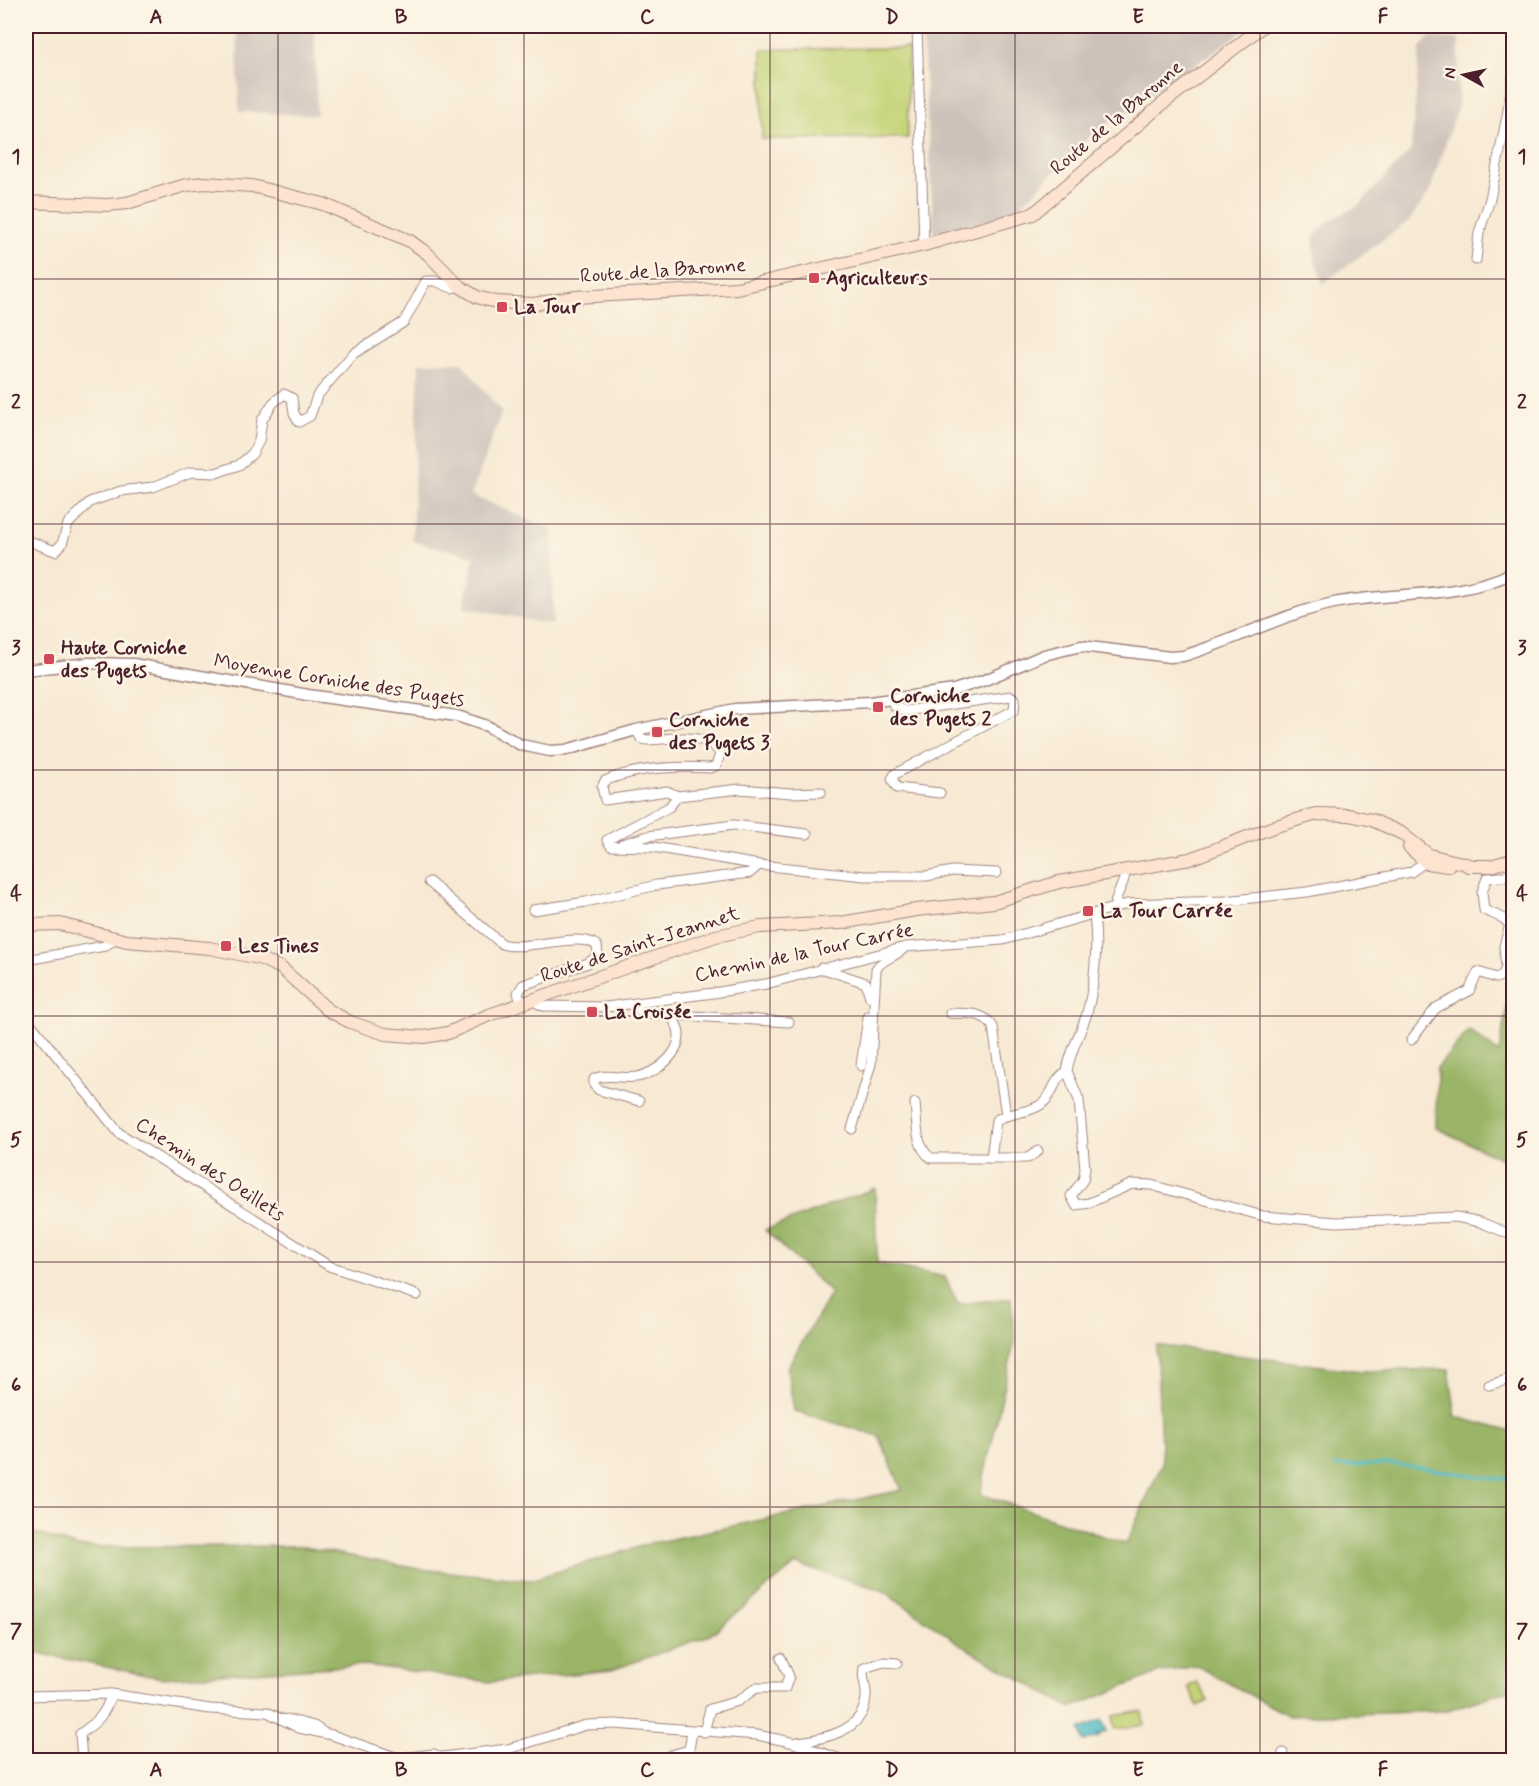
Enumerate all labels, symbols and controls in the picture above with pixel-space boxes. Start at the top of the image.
text: A [149,4,163,31]
text: B [395,4,408,31]
text: C [640,4,655,31]
text: D [885,4,899,31]
text: E [1132,4,1144,31]
text: F [1378,4,1389,31]
north arrow [1434,45,1494,105]
street label: Route de la Baronne [1045,54,1189,182]
text: N [1439,66,1462,80]
text: 1 [12,144,20,171]
text: 1 [1518,144,1526,171]
street label: Route de la Baronne [579,252,747,290]
place label: Agriculteurs [826,265,928,292]
marker: Agriculteurs [807,271,821,285]
place label: La Tour [514,294,581,321]
marker: La Tour [495,300,509,314]
text: 2 [11,389,21,416]
text: 2 [1517,389,1527,416]
text: 3 [11,635,21,662]
place label: Haute Corniche des Pugets [61,635,187,685]
text: 3 [1517,635,1527,662]
street label: Moyenne Corniche des Pugets [212,648,466,714]
marker: Haute Corniche des Pugets [42,652,56,666]
place label: Corniche des Pugets 2 [890,683,991,733]
marker: Corniche des Pugets 2 [871,700,885,714]
place label: Corniche des Pugets 3 [669,707,770,757]
marker: Corniche des Pugets 3 [650,725,664,739]
text: 4 [10,881,22,908]
text: 4 [1516,881,1528,908]
place label: La Tour Carrée [1100,898,1233,925]
street label: Route de Saint-Jeannet [537,900,743,990]
marker: La Tour Carrée [1081,904,1095,918]
street label: Chemin de la Tour Carrée [692,917,916,989]
place label: Les Tines [238,933,319,960]
marker: Les Tines [219,939,233,953]
place label: La Croisée [604,999,692,1026]
marker: La Croisée [585,1005,599,1019]
street label: Chemin des Oeillets [130,1111,290,1229]
text: 5 [10,1127,22,1154]
text: 5 [1516,1127,1528,1154]
text: 6 [11,1372,21,1399]
text: 6 [1517,1372,1527,1399]
text: 7 [10,1618,22,1645]
text: 7 [1516,1618,1528,1645]
text: A [149,1757,163,1784]
text: B [395,1757,408,1784]
text: C [640,1757,655,1784]
text: D [885,1757,899,1784]
text: E [1132,1757,1144,1784]
text: F [1378,1757,1389,1784]

